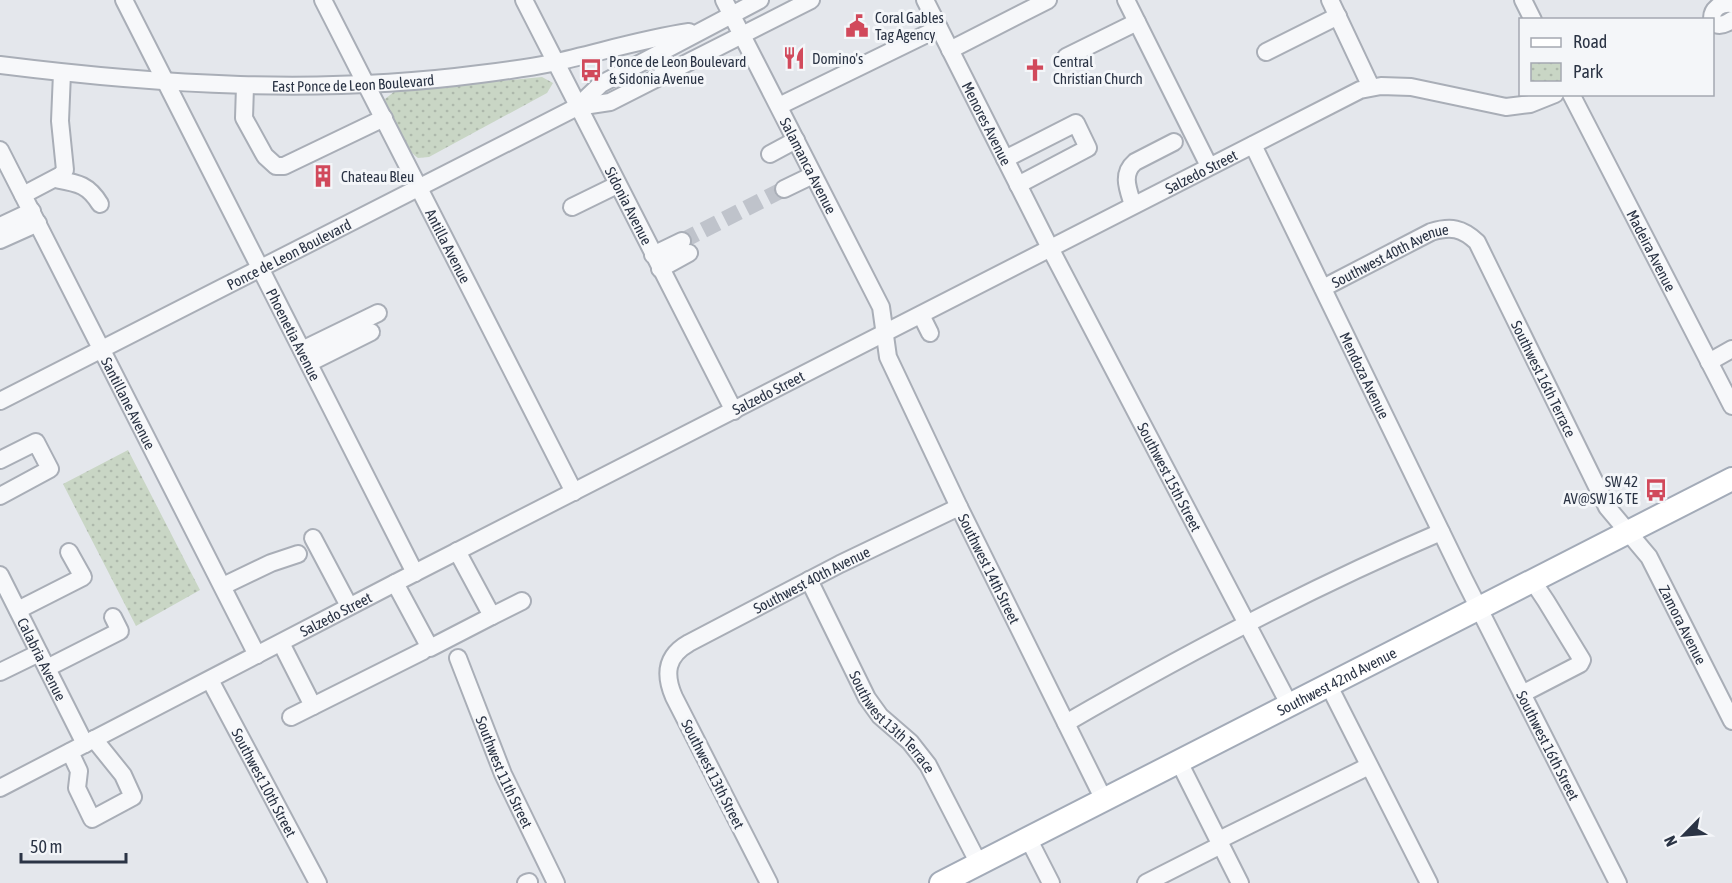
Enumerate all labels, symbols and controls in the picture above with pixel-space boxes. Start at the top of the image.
place label: Coral Gables Tag Agency [875,9,944,43]
public building icon: Coral Gables Tag Agency [844,13,870,39]
legend [1519,18,1714,96]
text: Road [1573,31,1607,52]
restaurant icon: Domino's [781,45,807,71]
place label: Domino's [812,50,863,67]
place label: Ponce de Leon Boulevard & Sidonia Avenue [609,53,746,87]
place label: Central Christian Church [1053,53,1143,87]
bus stop icon: Ponce de Leon Boulevard & Sidonia Avenue [578,57,604,83]
church icon: Central Christian Church [1022,57,1048,83]
text: Park [1573,61,1603,82]
street label: East Ponce de Leon Boulevard [272,71,435,94]
street label: Menores Avenue [959,79,1015,168]
street label: Salamanca Avenue [777,115,840,217]
street label: Salzedo Street [1162,146,1240,197]
building icon: Chateau Bleu [310,163,336,189]
street label: Sidonia Avenue [602,164,656,248]
place label: Chateau Bleu [341,168,414,185]
street label: Antilla Avenue [422,206,474,286]
street label: Madeira Avenue [1624,207,1680,294]
street label: Ponce de Leon Boulevard [224,215,354,293]
street label: Southwest 40th Avenue [1328,220,1449,291]
street label: Phoenetia Avenue [263,285,324,383]
street label: Southwest 16th Terrace [1508,318,1580,440]
street label: Mendoza Avenue [1337,329,1393,421]
street label: Santillane Avenue [98,354,159,452]
street label: Salzedo Street [729,367,807,418]
street label: Southwest 15th Street [1134,420,1205,534]
place label: SW 42 AV@SW 16 TE [1564,473,1639,507]
bus stop icon: SW 42 AV@SW 16 TE [1643,477,1669,503]
street label: Southwest 14th Street [955,511,1024,626]
street label: Southwest 40th Avenue [750,542,873,616]
street label: Zamora Avenue [1656,582,1710,667]
street label: Salzedo Street [297,588,374,640]
street label: Calabria Avenue [14,615,70,703]
street label: Southwest 42nd Avenue [1274,643,1399,719]
street label: Southwest 13th Terrace [846,668,939,776]
street label: Southwest 16th Street [1513,688,1583,803]
street label: Southwest 11th Street [473,714,536,831]
street label: Southwest 13th Street [678,717,748,831]
street label: Southwest 10th Street [229,725,300,840]
north arrow [1654,805,1714,865]
scale bar [21,826,126,864]
text: N [1660,833,1681,849]
text: 50 m [30,836,62,857]

